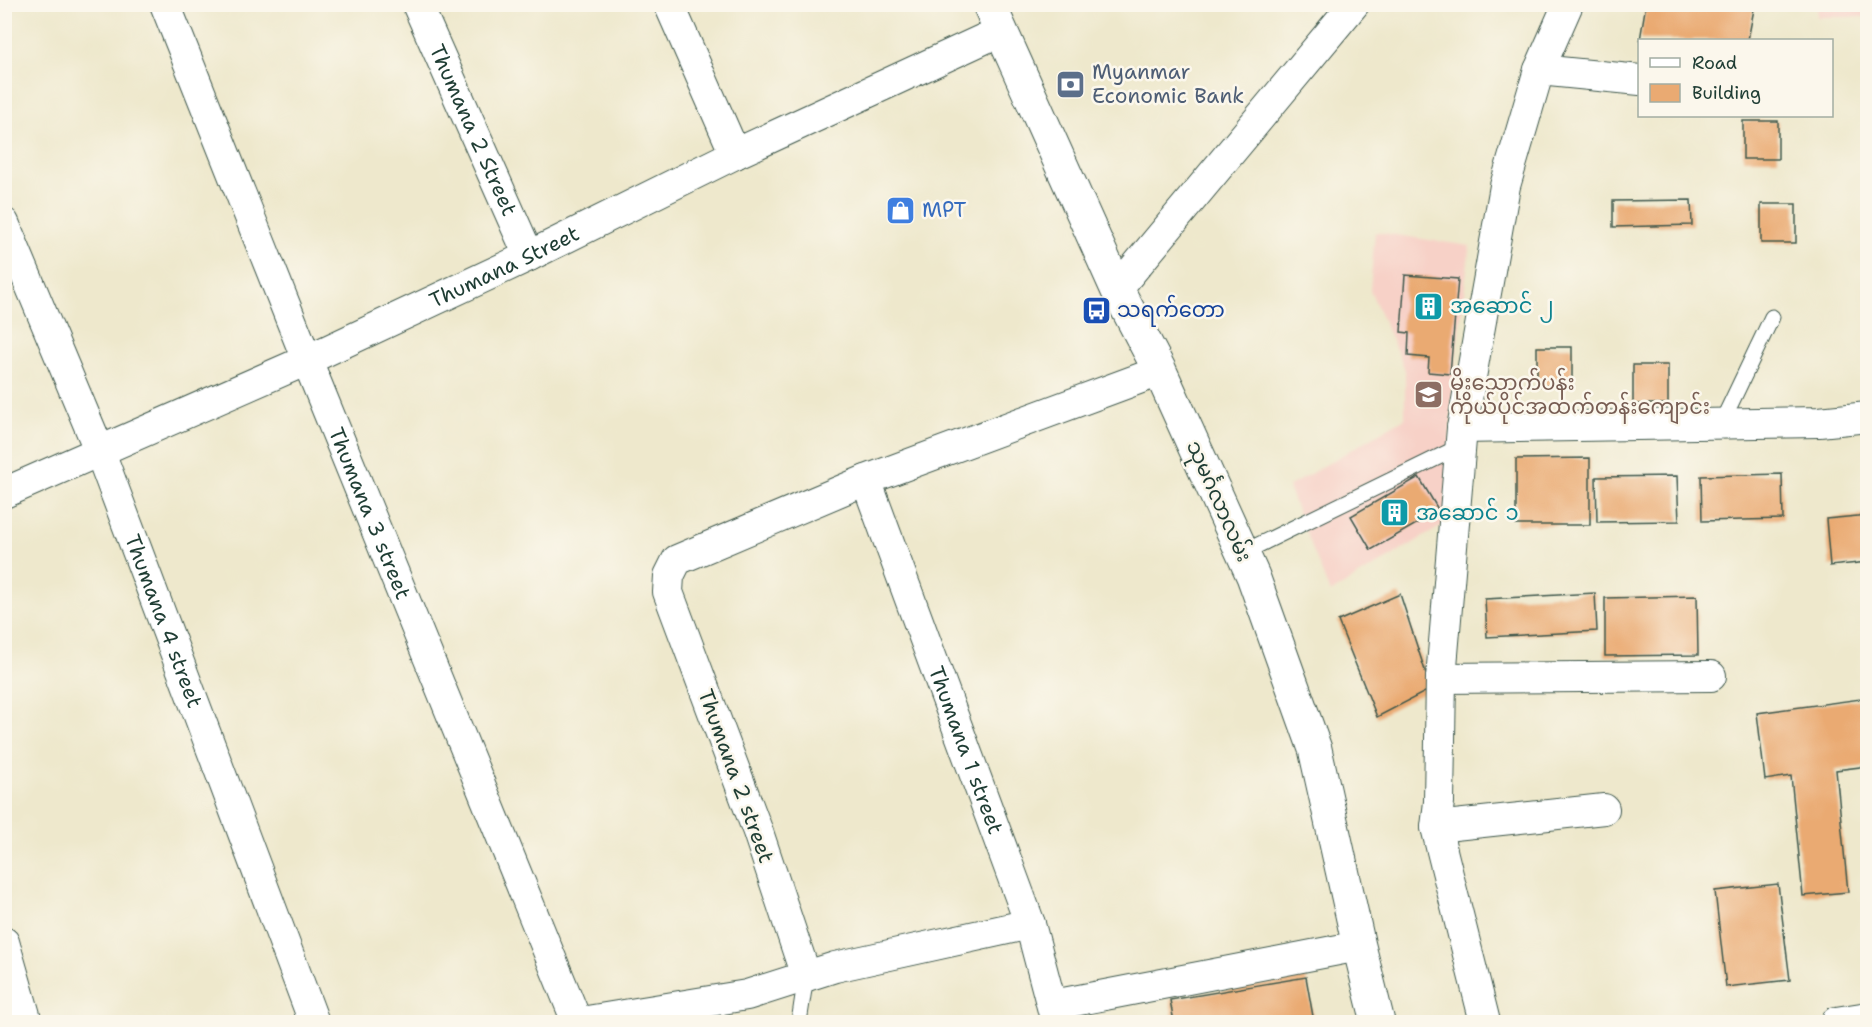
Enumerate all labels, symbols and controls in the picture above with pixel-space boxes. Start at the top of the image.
legend [1638,39,1833,117]
street label: Thumana 2 Street [423,40,523,220]
text: Road [1692,51,1737,75]
place label: Myanmar Economic Bank [1092,58,1244,110]
bank icon: Myanmar Economic Bank [1055,68,1087,100]
text: Building [1692,81,1761,105]
shop icon: MPT [885,194,917,226]
place label: MPT [922,196,967,224]
street label: Thumana Street [425,219,584,315]
building icon: အဆောင် ၂ [1413,290,1445,322]
place label: အဆောင် ၂ [1450,290,1554,323]
bus stop icon: သရက်တော [1080,294,1112,326]
place label: သရက်တော [1117,294,1225,327]
place label: မိုးသောက်ပန်း ကိုယ်ပိုင်အထက်တန်းကျောင်း [1450,367,1710,425]
school or university icon: မိုးသောက်ပန်း ကိုယ်ပိုင်အထက်တန်းကျောင်း [1413,379,1445,411]
street label: Thumana 3 street [322,423,417,604]
street label: သုမင်္ဂလာလမ်း [1177,435,1260,567]
building icon: အဆောင် ၁ [1379,497,1411,529]
place label: အဆောင် ၁ [1416,497,1519,527]
street label: Thumana 4 street [118,530,209,712]
street label: Thumana 1 street [922,662,1010,838]
street label: Thumana 2 street [692,685,780,867]

